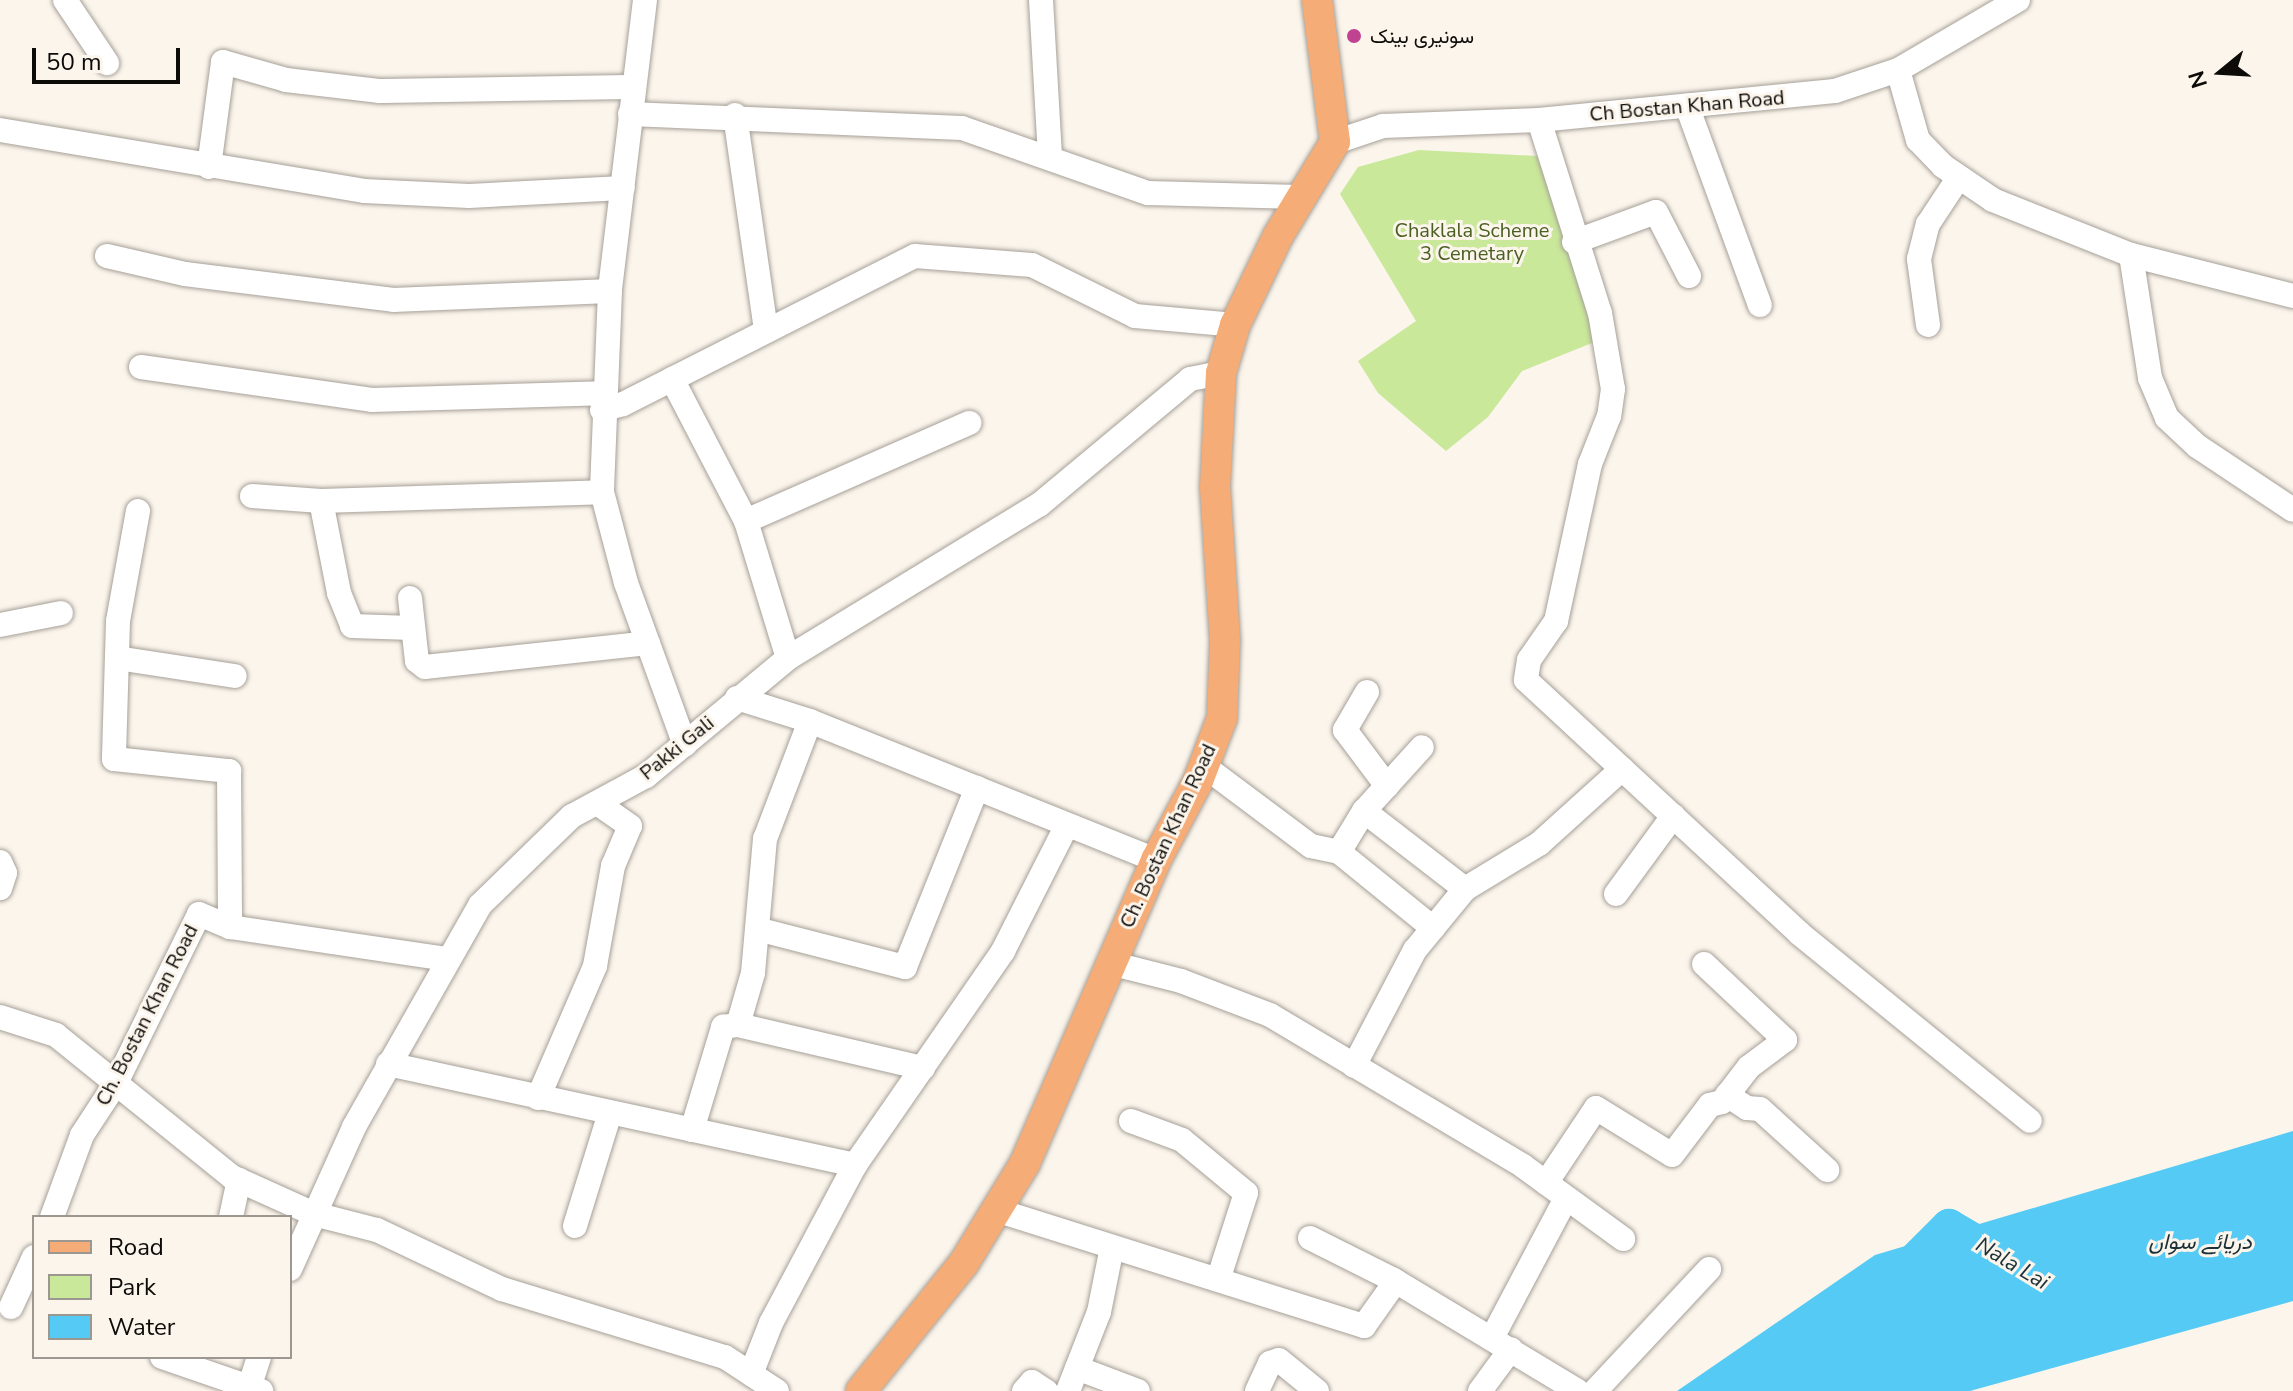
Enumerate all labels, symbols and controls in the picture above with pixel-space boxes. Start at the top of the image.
place label: سونیری بینک [1370,24,1474,48]
marker: سونیری بینک [1345,27,1363,45]
scale bar [36,32,184,82]
north arrow [2181,32,2261,112]
text: 50 m [46,46,102,78]
text: N [2181,67,2215,92]
street label: Ch Bostan Khan Road [1588,86,1786,126]
park label: Chaklala Scheme 3 Cemetary [1395,219,1549,266]
street label: Pakki Gali [635,711,719,785]
street label: Ch. Bostan Khan Road [1115,740,1221,932]
street label: Ch. Bostan Khan Road [91,920,203,1110]
legend [32,1215,292,1359]
water label: دریائے سواں [2148,1230,2252,1256]
text: Road [108,1231,164,1263]
water label: Nala Lai [1971,1232,2053,1296]
text: Park [108,1271,156,1303]
text: Water [108,1311,175,1343]

